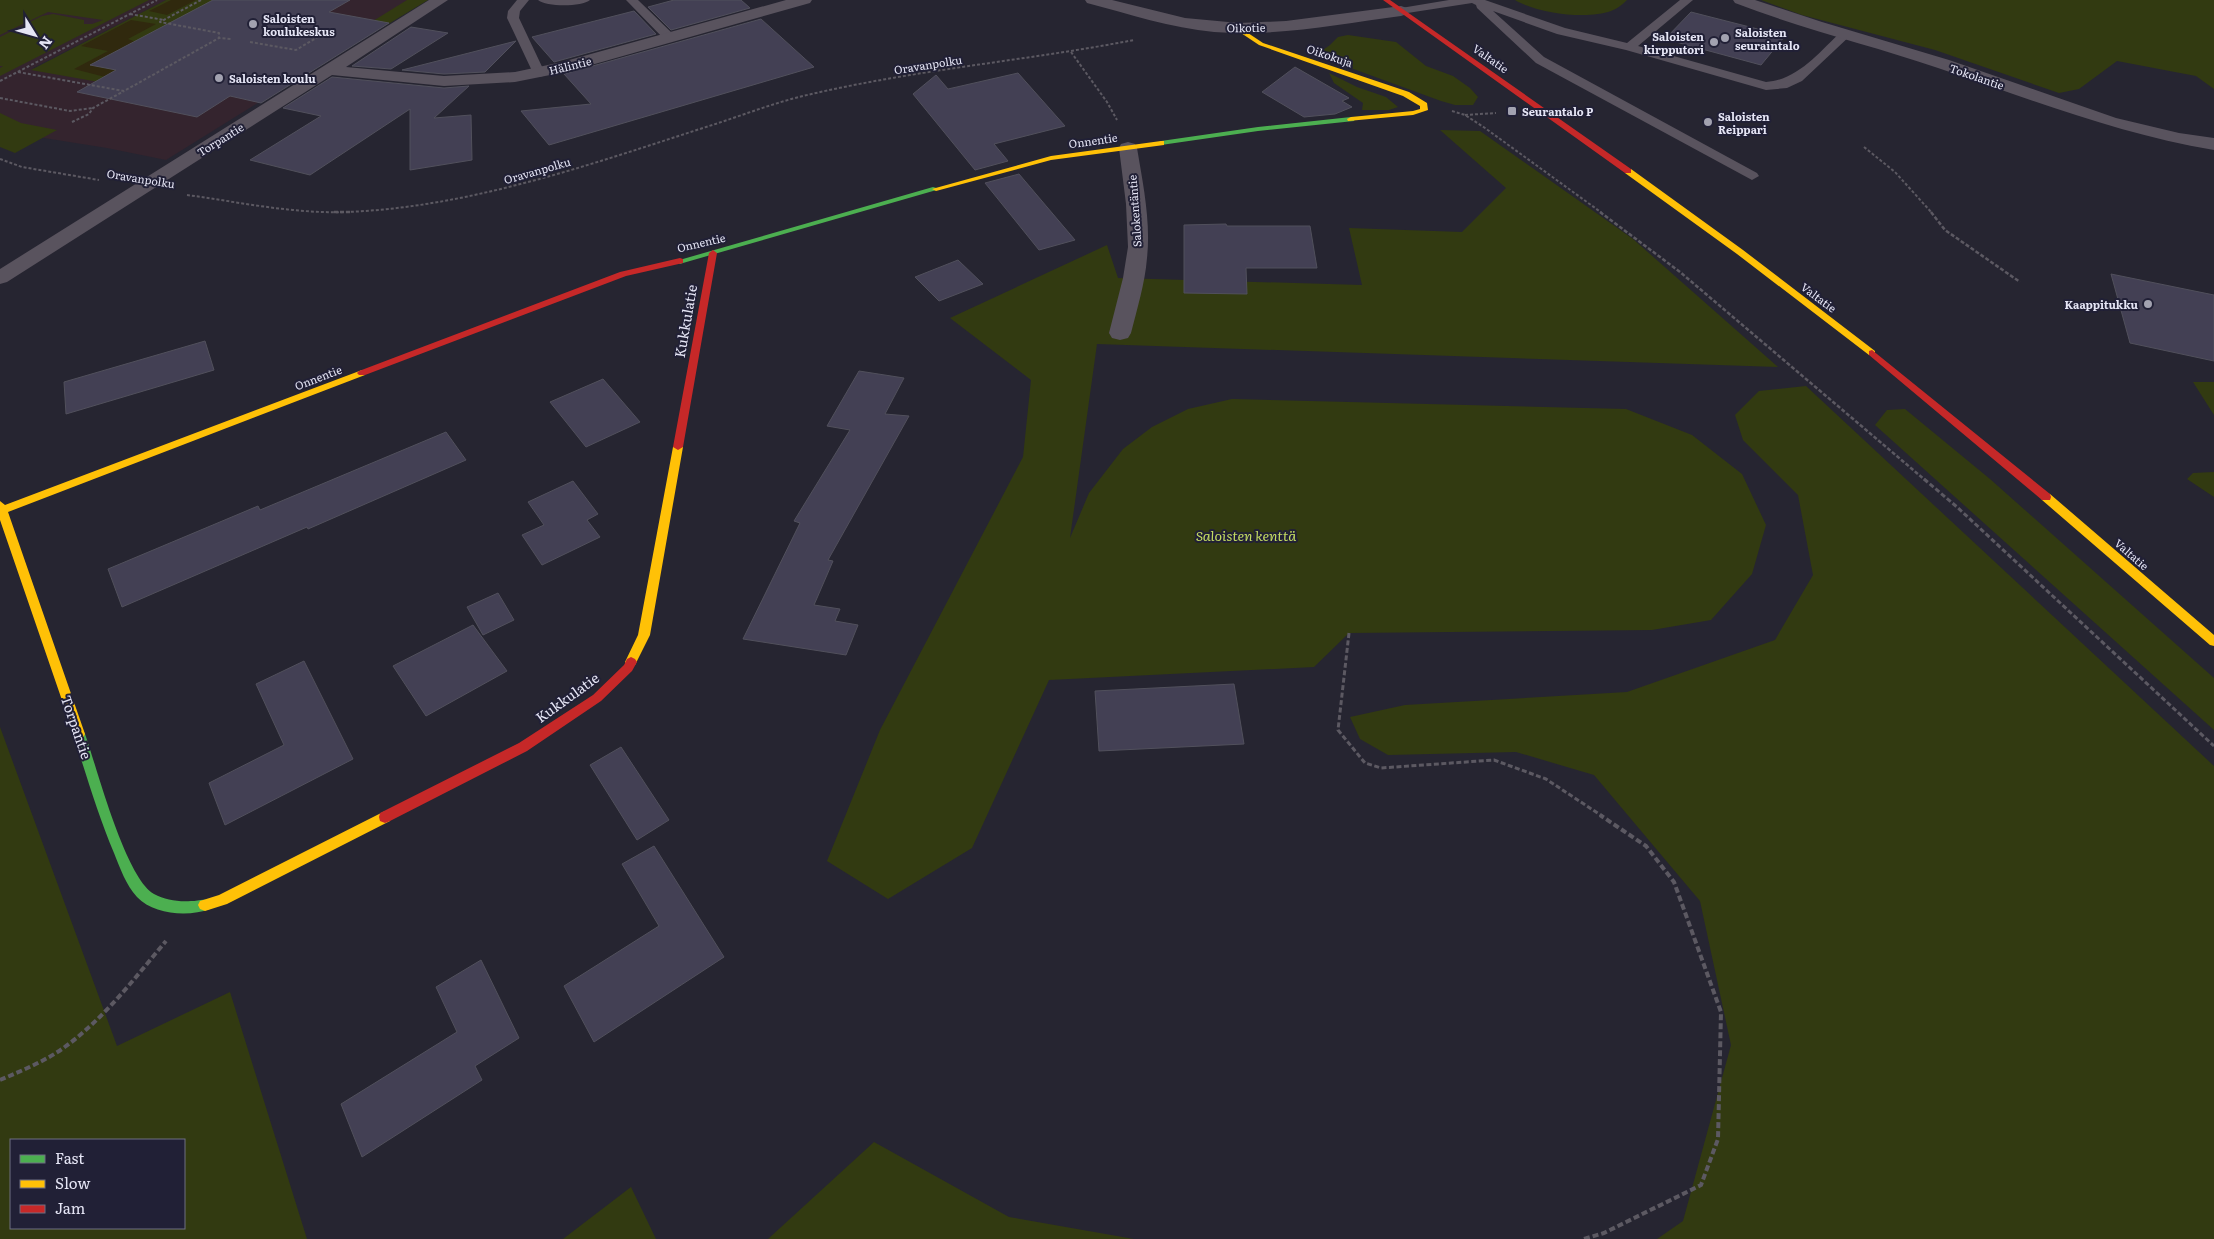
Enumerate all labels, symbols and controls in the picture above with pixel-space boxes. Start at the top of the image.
north arrow [10,10,60,60]
place label: Saloisten koulukeskus [263,10,335,39]
marker: Saloisten koulukeskus [247,18,259,30]
street label: Oikotie [1227,19,1266,35]
place label: Saloisten seuraintalo [1735,24,1800,53]
place label: Saloisten kirpputori [1644,28,1704,57]
marker: Saloisten seuraintalo [1719,32,1731,44]
text: N [35,33,58,54]
marker: Saloisten kirpputori [1708,36,1720,48]
street label: Oikokuja [1305,40,1355,70]
street label: Valtatie [1470,40,1512,76]
street label: Oravanpolku [893,51,963,77]
street label: Hälintie [547,52,593,78]
street label: Tokolantie [1948,59,2007,93]
place label: Saloisten koulu [229,70,316,86]
marker: Saloisten koulu [213,72,225,84]
place label: Seurantalo P [1522,103,1593,119]
marker: Seurantalo P [1506,105,1518,117]
place label: Saloisten Reippari [1718,108,1770,137]
marker: Saloisten Reippari [1702,116,1714,128]
street label: Torpantie [194,118,247,160]
street label: Onnentie [1068,129,1119,151]
street label: Oravanpolku [502,153,572,187]
street label: Oravanpolku [106,165,176,191]
street label: Salokentäntie [1123,174,1145,248]
street label: Onnentie [675,229,727,255]
street label: Valtatie [1798,278,1840,316]
street label: Kukkulatie [669,283,701,359]
place label: Kaappitukku [2064,296,2139,312]
marker: Kaappitukku [2142,298,2154,310]
street label: Onnentie [292,361,344,393]
park label: Saloisten kenttä [1196,525,1296,545]
street label: Valtatie [2111,535,2153,574]
street label: Kukkulatie [531,667,603,727]
street label: Torpantie [57,692,97,762]
legend [10,1139,185,1229]
text: Fast [55,1146,84,1169]
text: Slow [55,1171,90,1194]
text: Jam [55,1196,86,1219]

